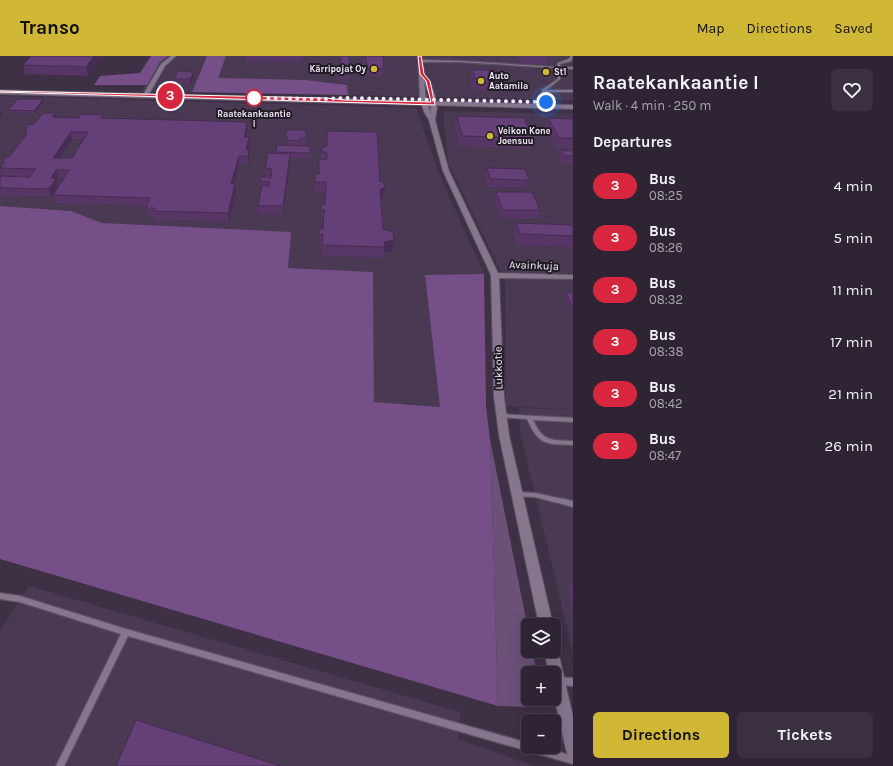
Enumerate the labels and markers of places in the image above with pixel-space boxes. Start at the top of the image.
place label: Kärripojat Oy [309,64,366,74]
marker: Kärripojat Oy [369,64,379,74]
marker: St1 [541,67,551,77]
place label: St1 [554,67,567,77]
place label: Auto Aatamila [489,71,528,91]
marker: Auto Aatamila [476,76,486,86]
marker: Raatekankaantie I [245,89,263,107]
place label: Raatekankaantie I [217,109,291,129]
place label: Veikon Kone Joensuu [498,126,551,146]
marker: Veikon Kone Joensuu [485,131,495,141]

